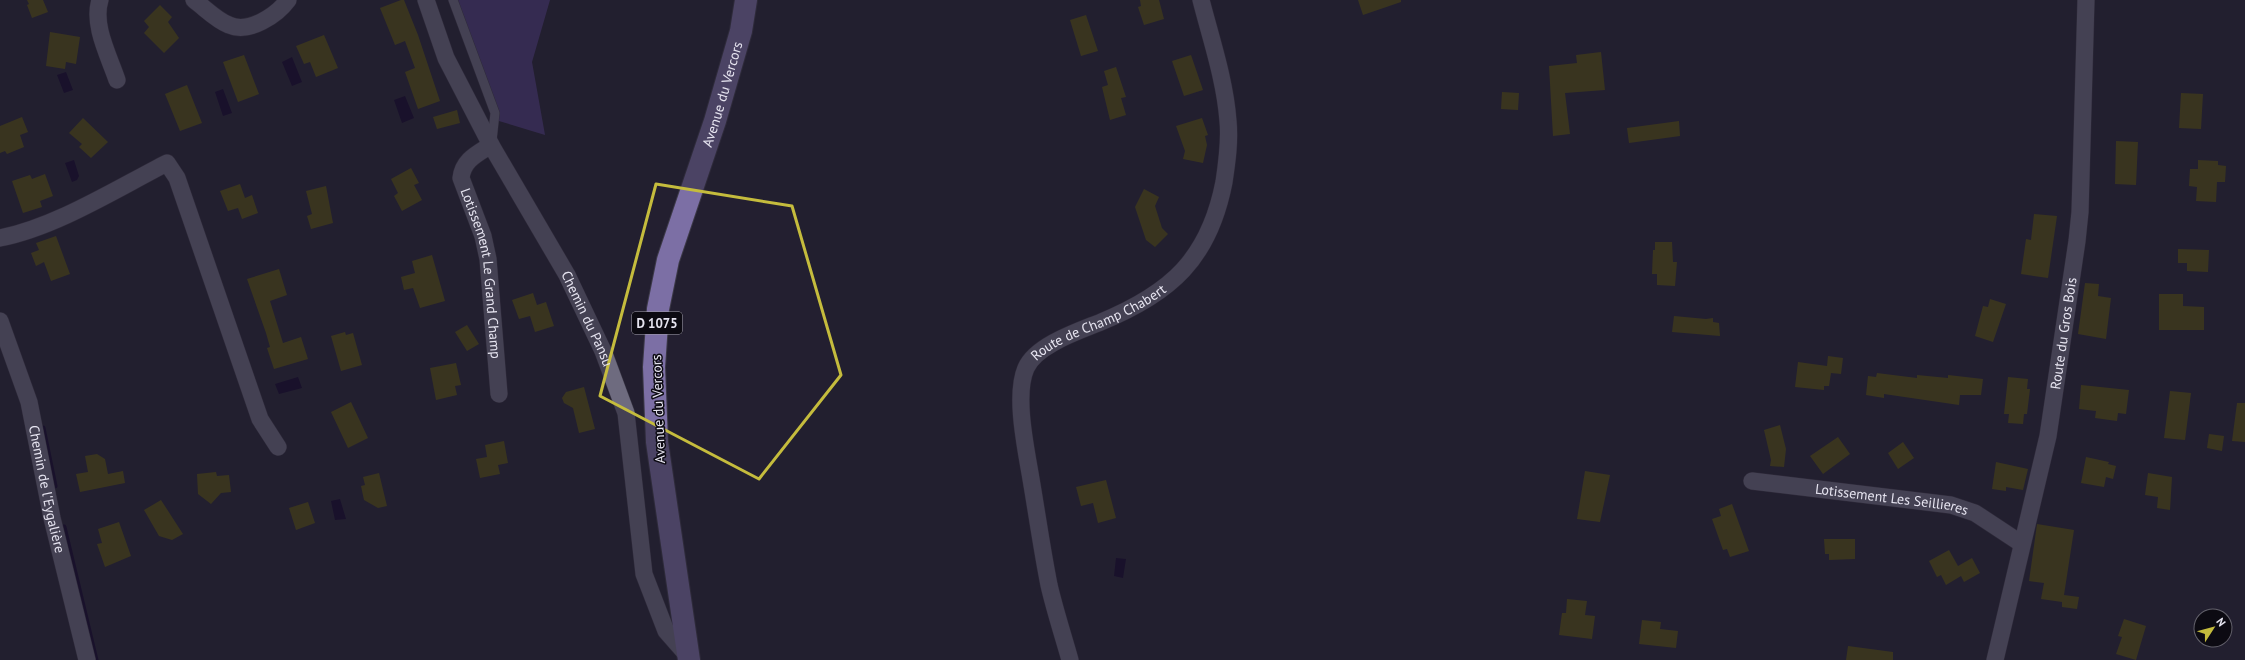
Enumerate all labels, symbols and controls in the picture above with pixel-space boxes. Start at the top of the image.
street label: Avenue du Vercors [698,39,747,149]
street label: Lotissement Le Grand Champ [457,185,505,359]
street label: Chemin du Pansu [557,268,617,369]
street label: Route du Gros Bois [2046,276,2080,390]
street label: Route de Champ Chabert [1027,280,1170,364]
road number: D 1075 [632,312,682,334]
street label: Avenue du Vercors [647,354,669,464]
street label: Chemin de l'Eygalière [25,424,69,555]
street label: Lotissement Les Seillieres [1814,480,1971,519]
north arrow [2193,608,2233,648]
text: N [2213,615,2229,629]

